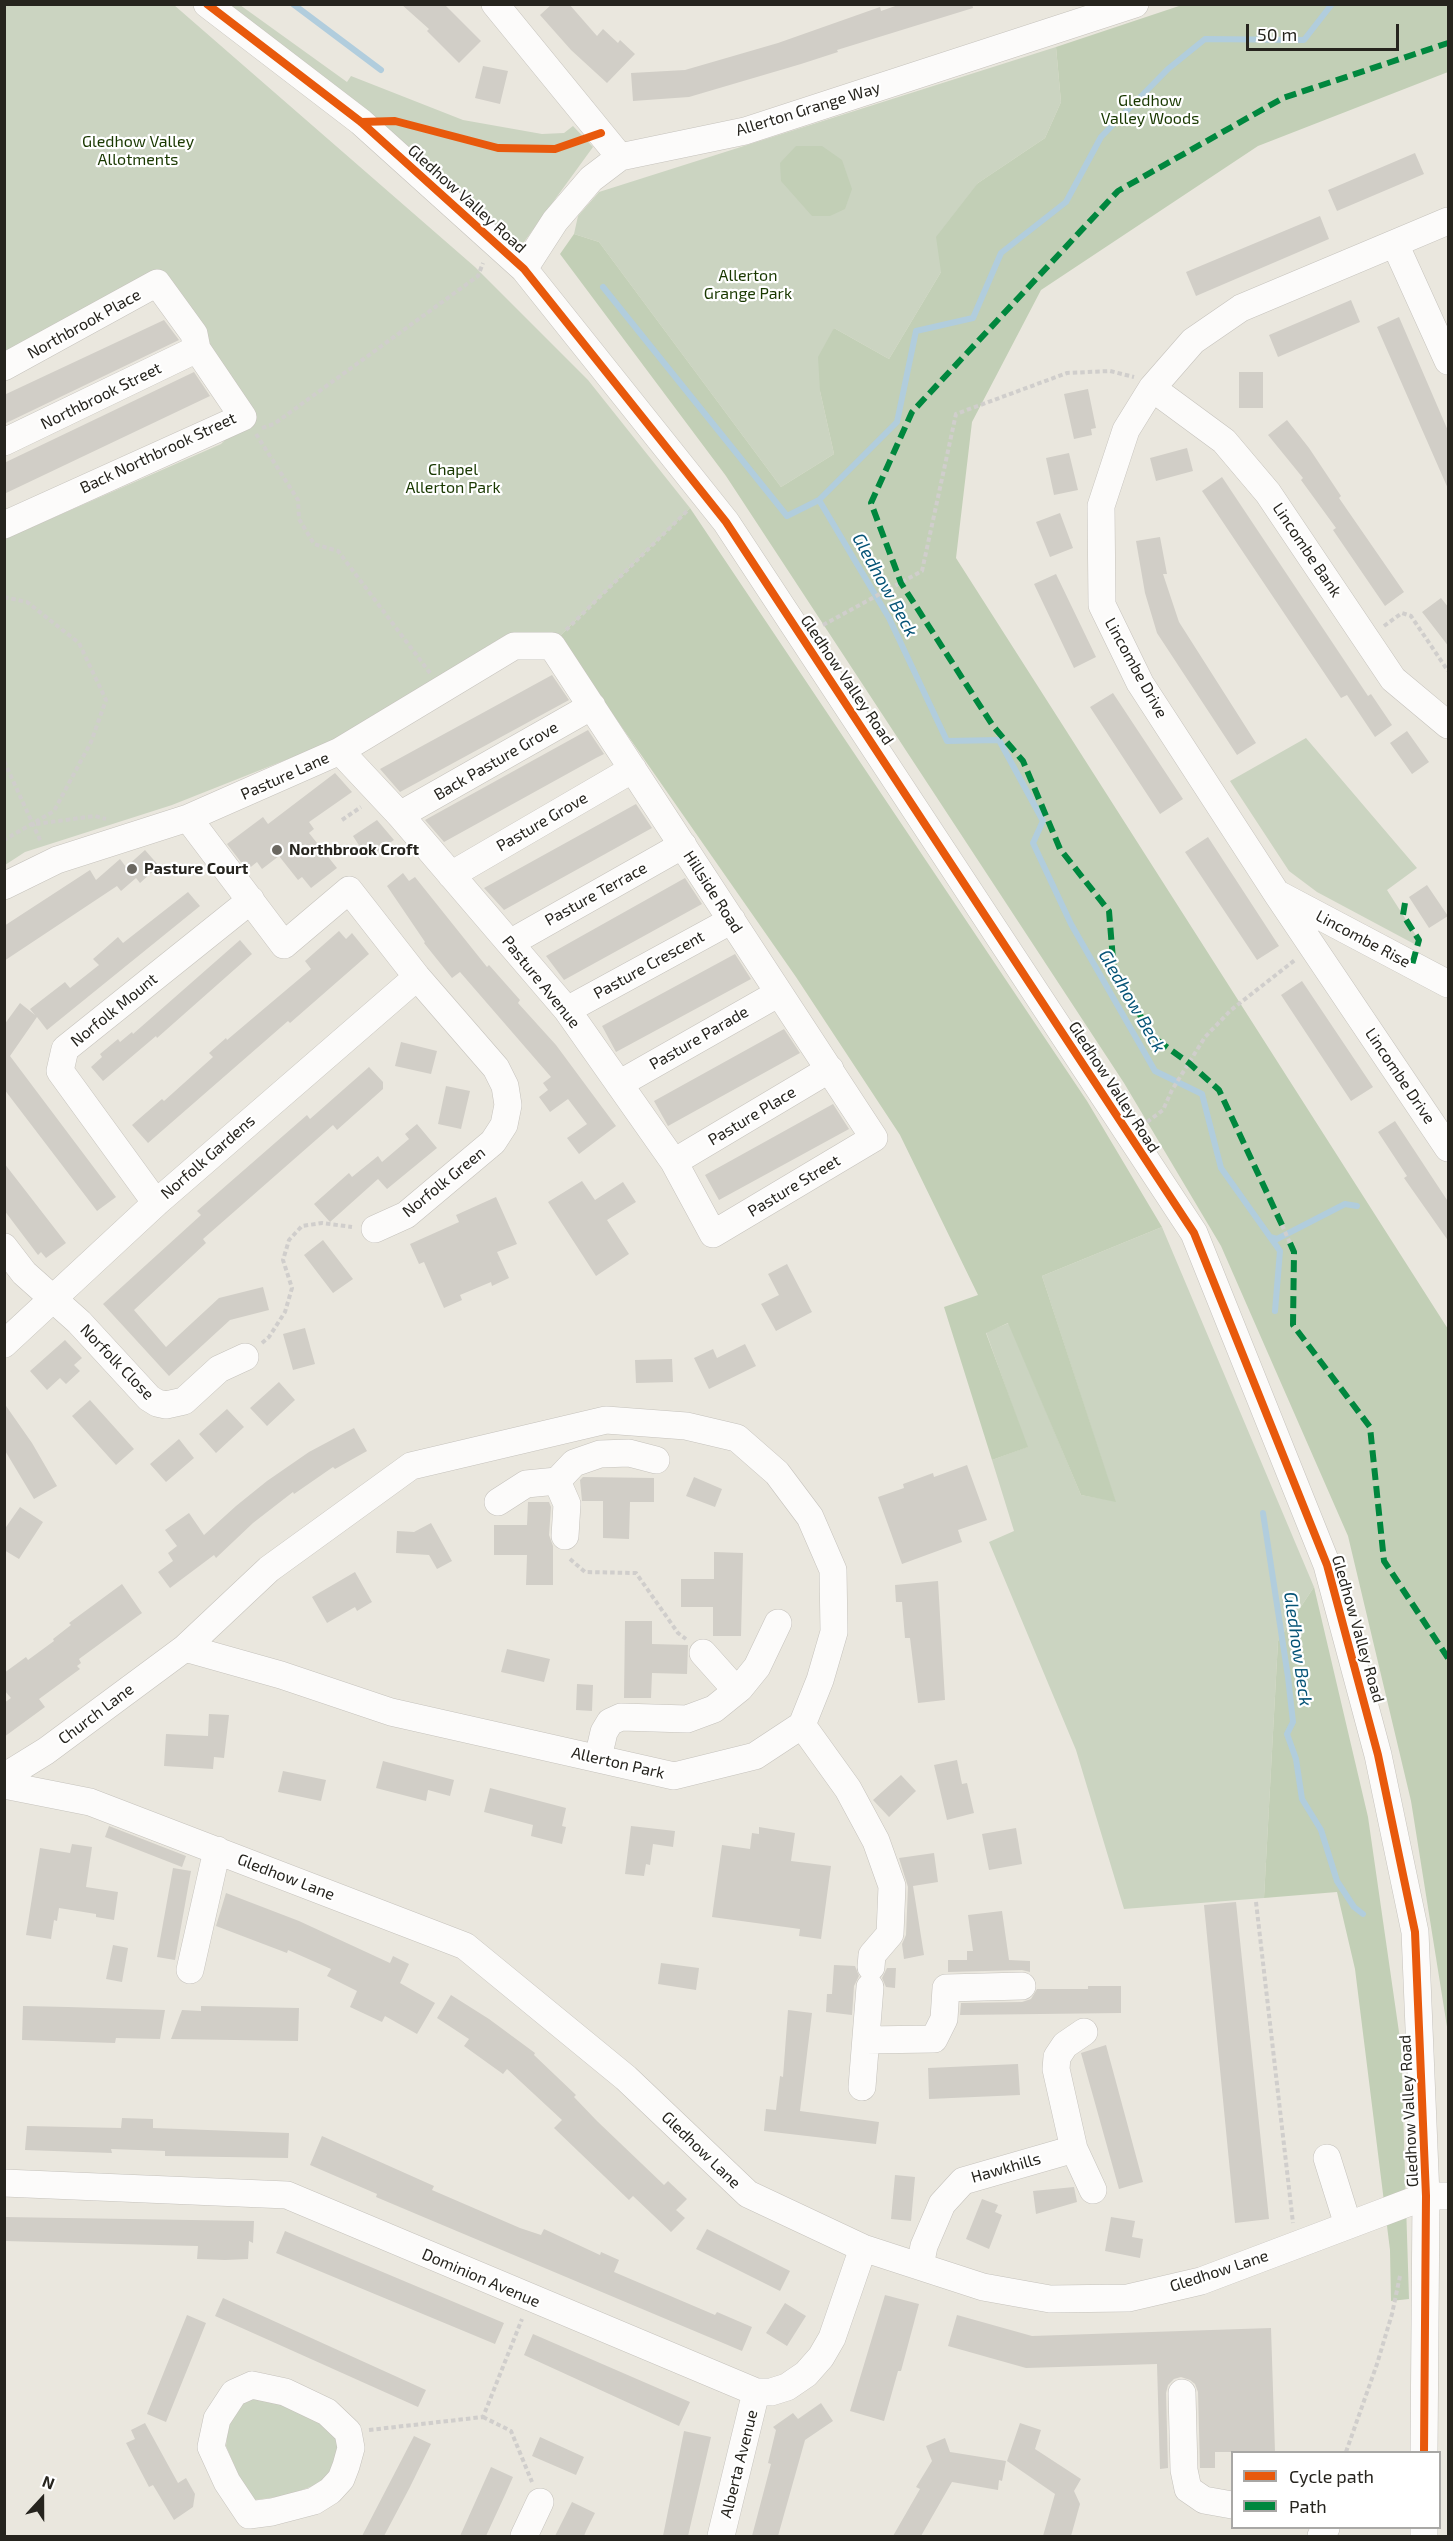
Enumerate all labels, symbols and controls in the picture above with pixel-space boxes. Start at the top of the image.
scale bar [1249,12,1402,50]
text: 50 m [1257,23,1297,45]
street label: Allerton Grange Way [733,78,883,140]
park label: Gledhow Valley Woods [1101,91,1199,129]
park label: Gledhow Valley Allotments [82,132,194,170]
street label: Gledhow Valley Road [404,141,530,257]
park label: Allerton Grange Park [704,266,792,304]
street label: Northbrook Place [24,285,144,363]
street label: Northbrook Street [38,358,164,434]
street label: Back Northbrook Street [77,408,239,498]
park label: Chapel Allerton Park [405,460,501,498]
street label: Lincombe Bank [1268,499,1346,601]
water label: Gledhow Beck [848,529,922,641]
street label: Gledhow Valley Road [796,611,898,749]
street label: Lincombe Drive [1101,615,1171,721]
street label: Back Pasture Grove [430,718,562,804]
street label: Pasture Lane [238,748,332,804]
street label: Pasture Grove [493,788,591,856]
place label: Northbrook Croft [289,840,419,860]
marker: Northbrook Croft [270,843,284,857]
street label: Hillside Road [679,847,747,937]
street label: Pasture Terrace [542,858,650,930]
place label: Pasture Court [144,859,248,879]
marker: Pasture Court [125,862,139,876]
street label: Lincombe Rise [1313,906,1413,972]
street label: Pasture Crescent [590,927,708,1003]
street label: Pasture Avenue [498,932,584,1032]
water label: Gledhow Beck [1094,946,1170,1056]
street label: Norfolk Mount [67,969,161,1051]
street label: Pasture Parade [646,1002,752,1074]
street label: Gledhow Valley Road [1064,1018,1164,1156]
street label: Lincombe Drive [1361,1024,1439,1128]
street label: Pasture Place [705,1082,799,1150]
street label: Norfolk Gardens [157,1111,259,1203]
street label: Norfolk Green [399,1143,489,1221]
street label: Pasture Street [744,1151,844,1221]
street label: Norfolk Close [76,1320,158,1404]
street label: Gledhow Valley Road [1328,1553,1388,1705]
water label: Gledhow Beck [1279,1590,1317,1708]
street label: Church Lane [55,1679,137,1749]
street label: Allerton Park [569,1743,667,1783]
street label: Gledhow Lane [235,1850,337,1904]
street label: Gledhow Valley Road [1395,2034,1423,2188]
street label: Gledhow Lane [657,2107,745,2193]
street label: Hawkhills [969,2149,1043,2187]
street label: Dominion Avenue [419,2244,543,2312]
street label: Gledhow Lane [1167,2246,1271,2296]
street label: Alberta Avenue [716,2408,762,2520]
legend [1231,2451,1441,2529]
text: Cycle path [1289,2465,1374,2487]
north arrow [12,2469,72,2529]
text: N [40,2471,57,2493]
text: Path [1289,2495,1327,2517]

